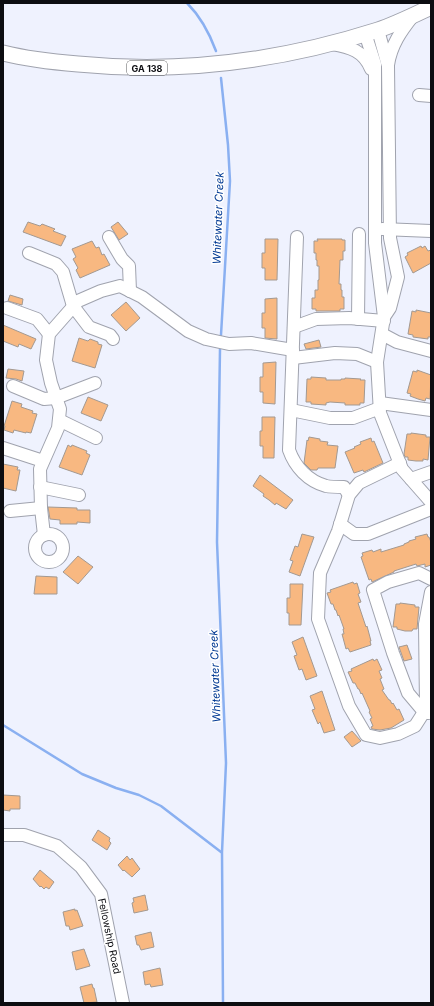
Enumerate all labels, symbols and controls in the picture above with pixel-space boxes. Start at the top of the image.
road number: GA 138 [127,61,167,75]
water label: Whitewater Creek [209,170,227,265]
water label: Whitewater Creek [206,628,224,723]
street label: Fellowship Road [96,897,124,975]

